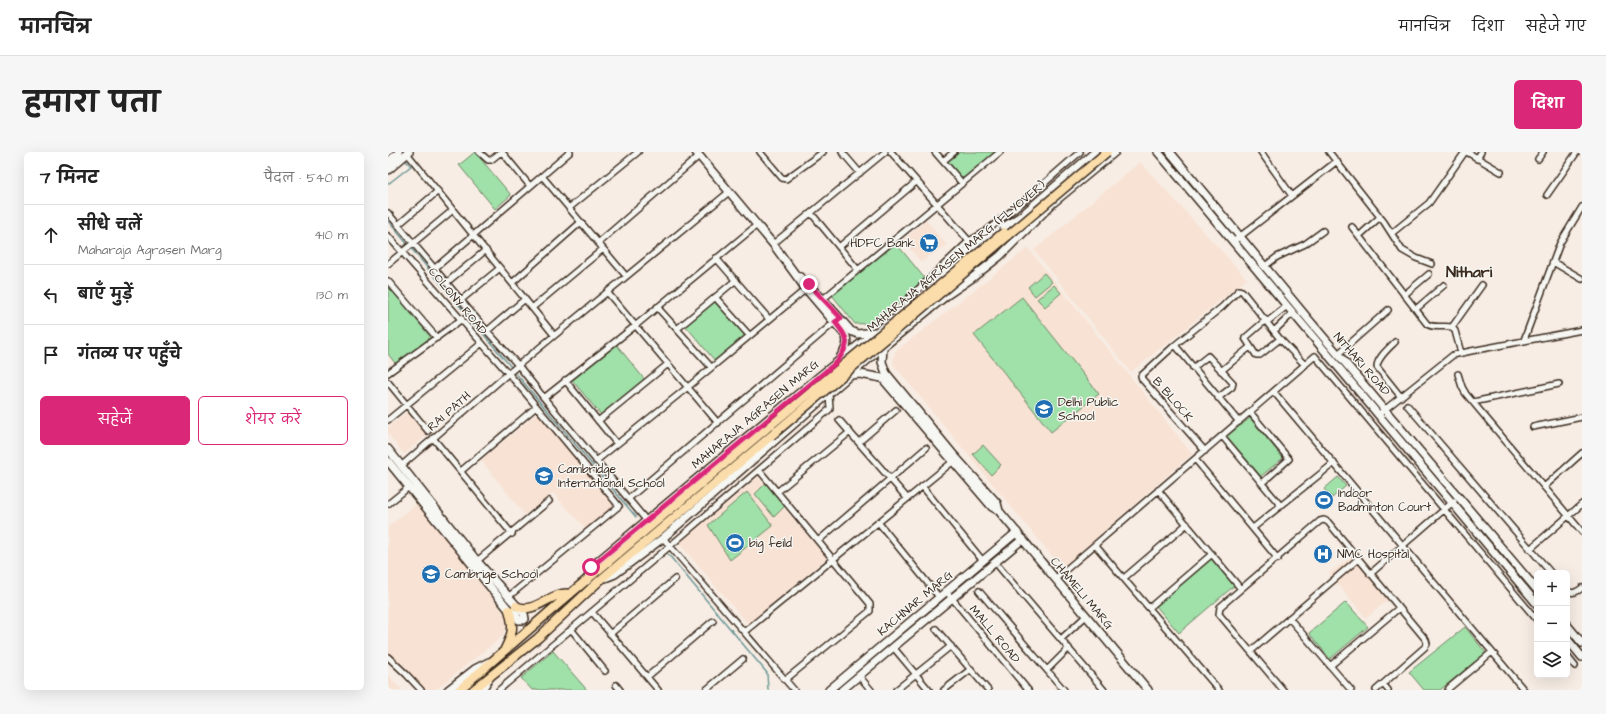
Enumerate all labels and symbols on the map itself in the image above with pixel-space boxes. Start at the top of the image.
street label: MAHARAJA AGRASEN MARG (FLYOVER) [863,176,1049,336]
supermarket icon: HDFC Bank [918,232,940,254]
place label: HDFC Bank [850,235,916,252]
district label: Nithari [1446,261,1493,283]
street label: COLONY ROAD [424,264,491,339]
route end [800,275,818,293]
street label: NITHARI ROAD [1329,329,1394,400]
street label: MAHARAJA AGRASEN MARG [688,356,823,473]
street label: B BLOCK [1148,373,1197,426]
street label: RAI PATH [424,388,475,435]
place label: Delhi Public School [1058,394,1119,425]
school or university icon: Delhi Public School [1033,398,1055,420]
place label: Cambridge International School [558,461,665,492]
school or university icon: Cambridge International School [533,465,555,487]
place label: Indoor Badminton Court [1338,485,1431,516]
sports icon: Indoor Badminton Court [1313,489,1335,511]
sports icon: big feild [724,532,746,554]
place label: big feild [749,535,792,553]
hospital icon: NMC Hospital [1312,543,1334,565]
place label: NMC Hospital [1337,546,1409,563]
street label: CHAMELI MARG [1046,553,1117,634]
route start [582,558,600,576]
school or university icon: Cambrige School [420,563,442,585]
place label: Cambrige School [445,566,538,584]
street label: KACHNAR MARG [874,566,957,640]
street label: MALL ROAD [965,602,1024,667]

